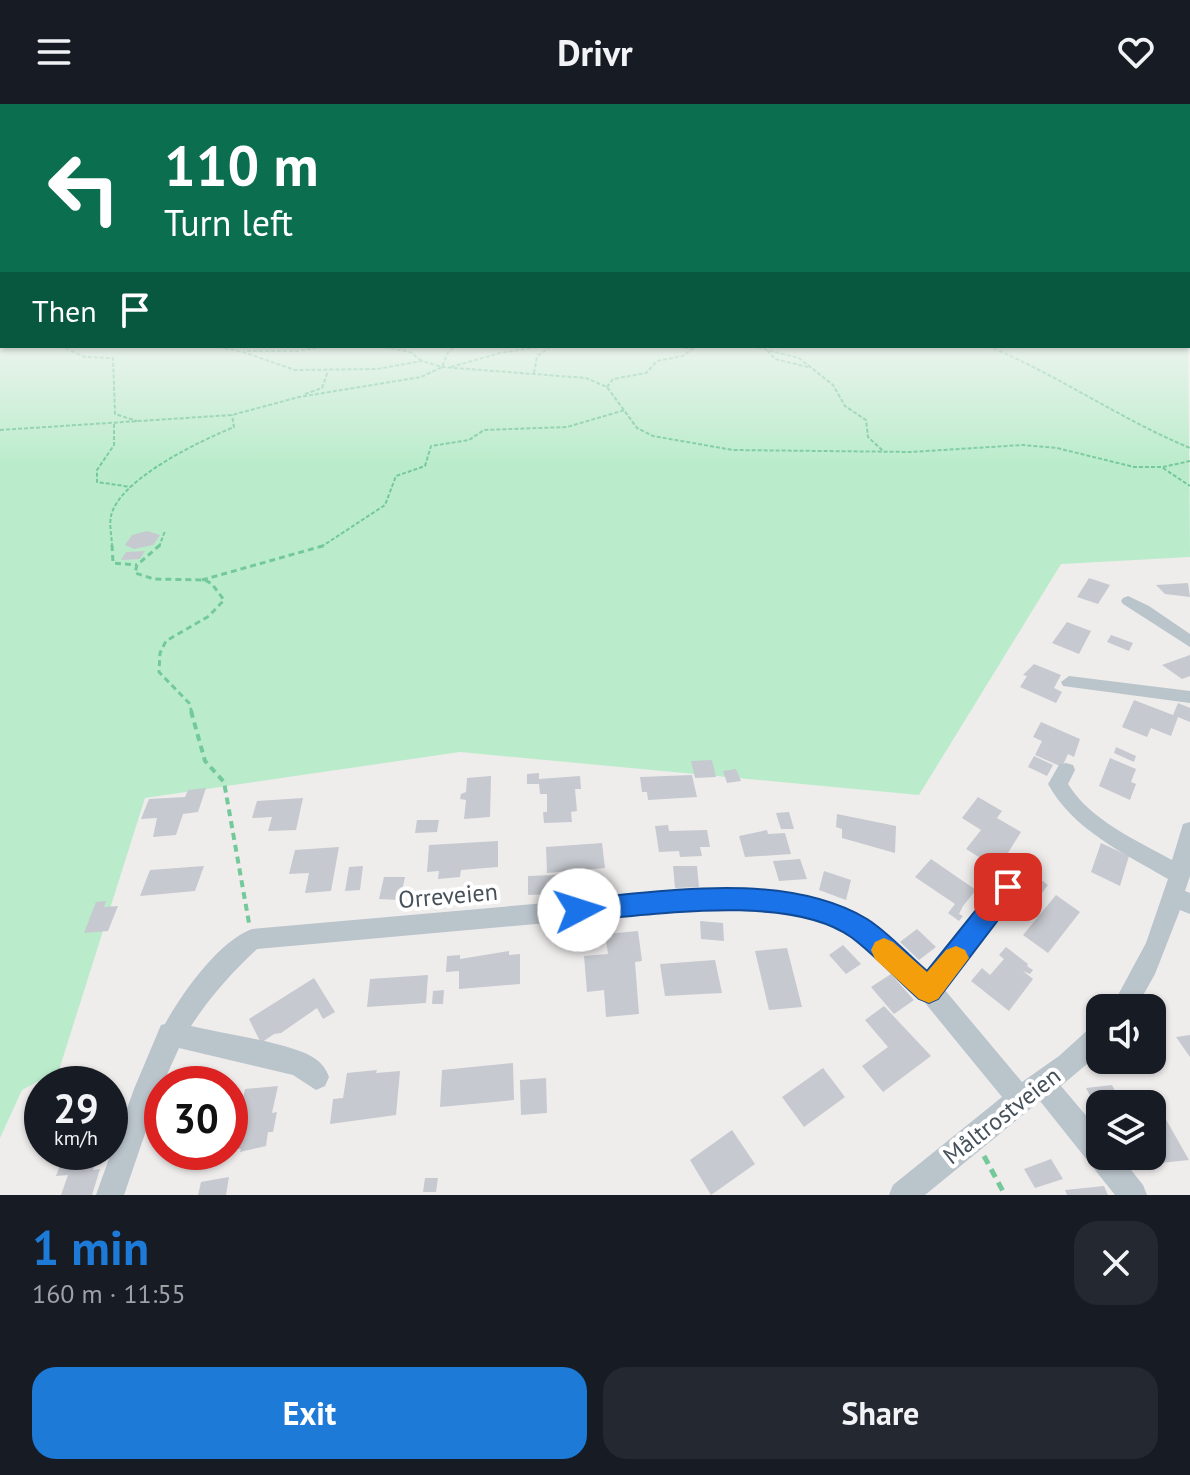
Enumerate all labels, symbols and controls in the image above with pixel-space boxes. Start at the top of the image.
text: Drivr [557,29,633,76]
icon: menu [32,30,76,74]
icon: heart [1114,30,1158,74]
text: 110 m [164,129,319,201]
icon: left [32,136,136,240]
text: Turn left [164,199,293,246]
icon: arrive [113,288,157,332]
text: Then [32,291,97,330]
pin [974,853,1042,921]
icon: arrive [986,865,1030,909]
position arrow [537,868,621,952]
street label: Orreveien [397,876,499,915]
map controls [1086,994,1166,1170]
button: sound [1086,994,1166,1074]
street label: Måltrostveien [937,1060,1067,1171]
speed limit sign: 30 [144,1066,248,1170]
text: 29 [53,1082,99,1134]
button: layers [1086,1090,1166,1170]
text: km/h [54,1125,98,1151]
text: 1 min [32,1216,149,1278]
button: close [1074,1221,1158,1305]
text: 160 m · 11:55 [32,1277,186,1310]
button: Exit [32,1367,587,1459]
button: Share [603,1367,1158,1459]

